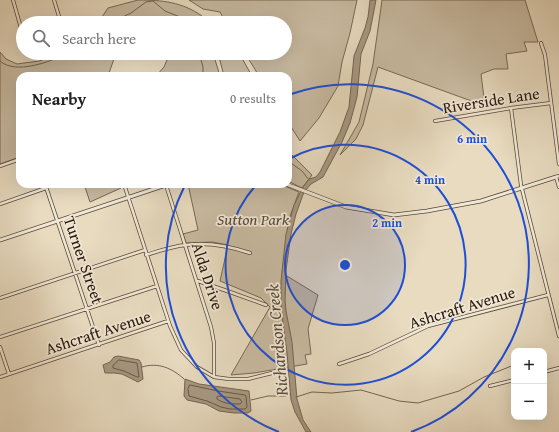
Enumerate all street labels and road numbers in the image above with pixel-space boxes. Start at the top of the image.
street label: Riverside Lane [441,81,541,119]
street label: Turner Street [58,213,110,307]
street label: Alda Drive [186,239,230,313]
street label: Ashcraft Avenue [406,280,518,334]
street label: Ashcraft Avenue [42,304,154,360]

